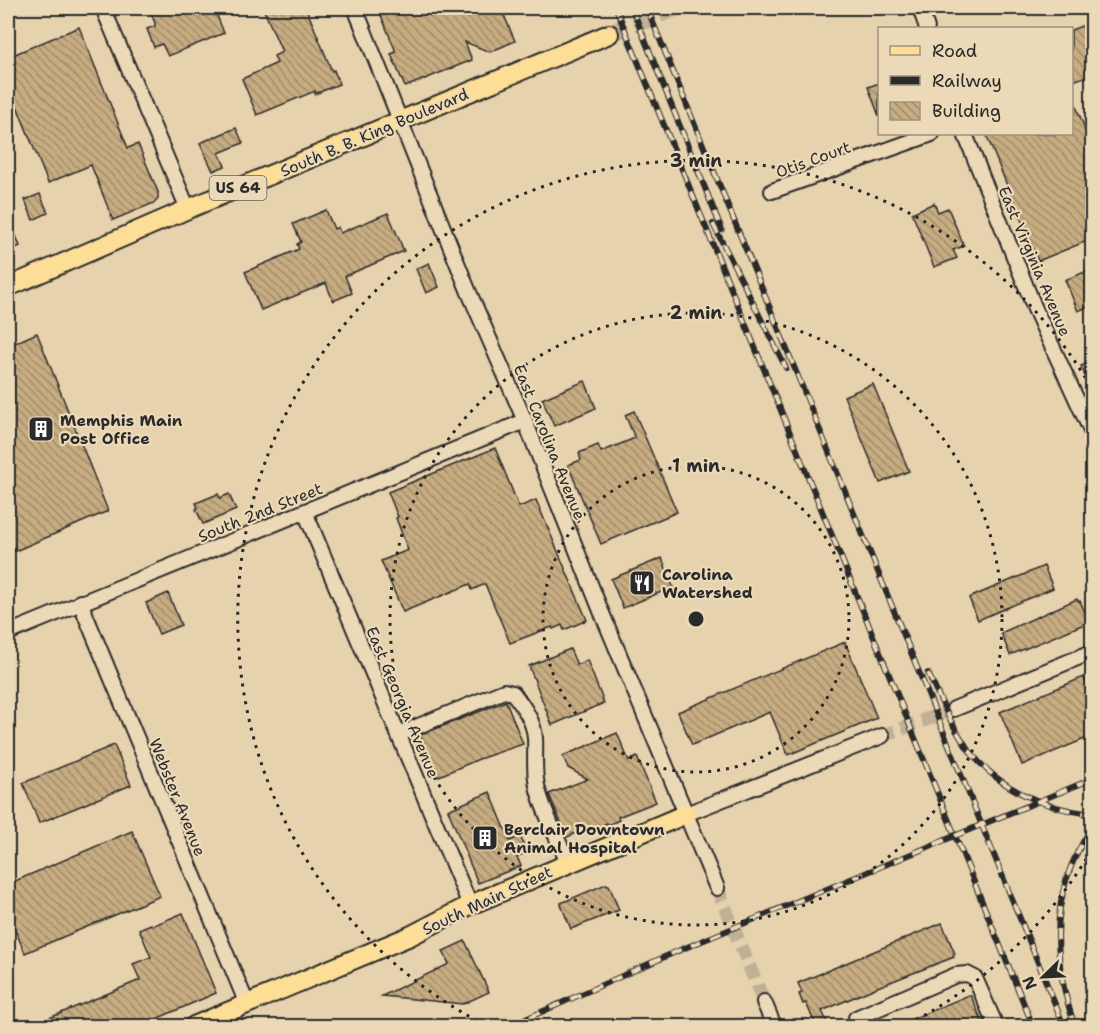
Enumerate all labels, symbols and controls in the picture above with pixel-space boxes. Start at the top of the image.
legend [878,27,1073,135]
text: Road [932,39,977,63]
text: Railway [932,69,1002,93]
street label: South B. B. King Boulevard [277,83,471,182]
text: Building [932,99,1001,123]
street label: Otis Court [773,136,853,183]
text: 3 min [670,149,722,173]
road number: US 64 [210,176,266,200]
street label: East Virginia Avenue [993,183,1076,340]
text: 2 min [670,301,722,325]
street label: East Carolina Avenue [509,361,590,523]
place label: Memphis Main Post Office [60,410,183,449]
building icon: Memphis Main Post Office [26,414,56,444]
text: 1 min [672,454,720,478]
street label: South 2nd Street [195,478,326,547]
place label: Carolina Watershed [662,564,753,603]
restaurant icon: Carolina Watershed [627,568,657,598]
centre of rings [686,609,706,629]
street label: East Georgia Avenue [361,623,444,781]
street label: Webster Avenue [144,735,211,859]
place label: Berclair Downtown Animal Hospital [504,819,665,858]
building icon: Berclair Downtown Animal Hospital [470,823,500,853]
street label: South Main Street [419,861,556,940]
north arrow [1013,947,1073,1007]
text: N [1018,973,1042,993]

